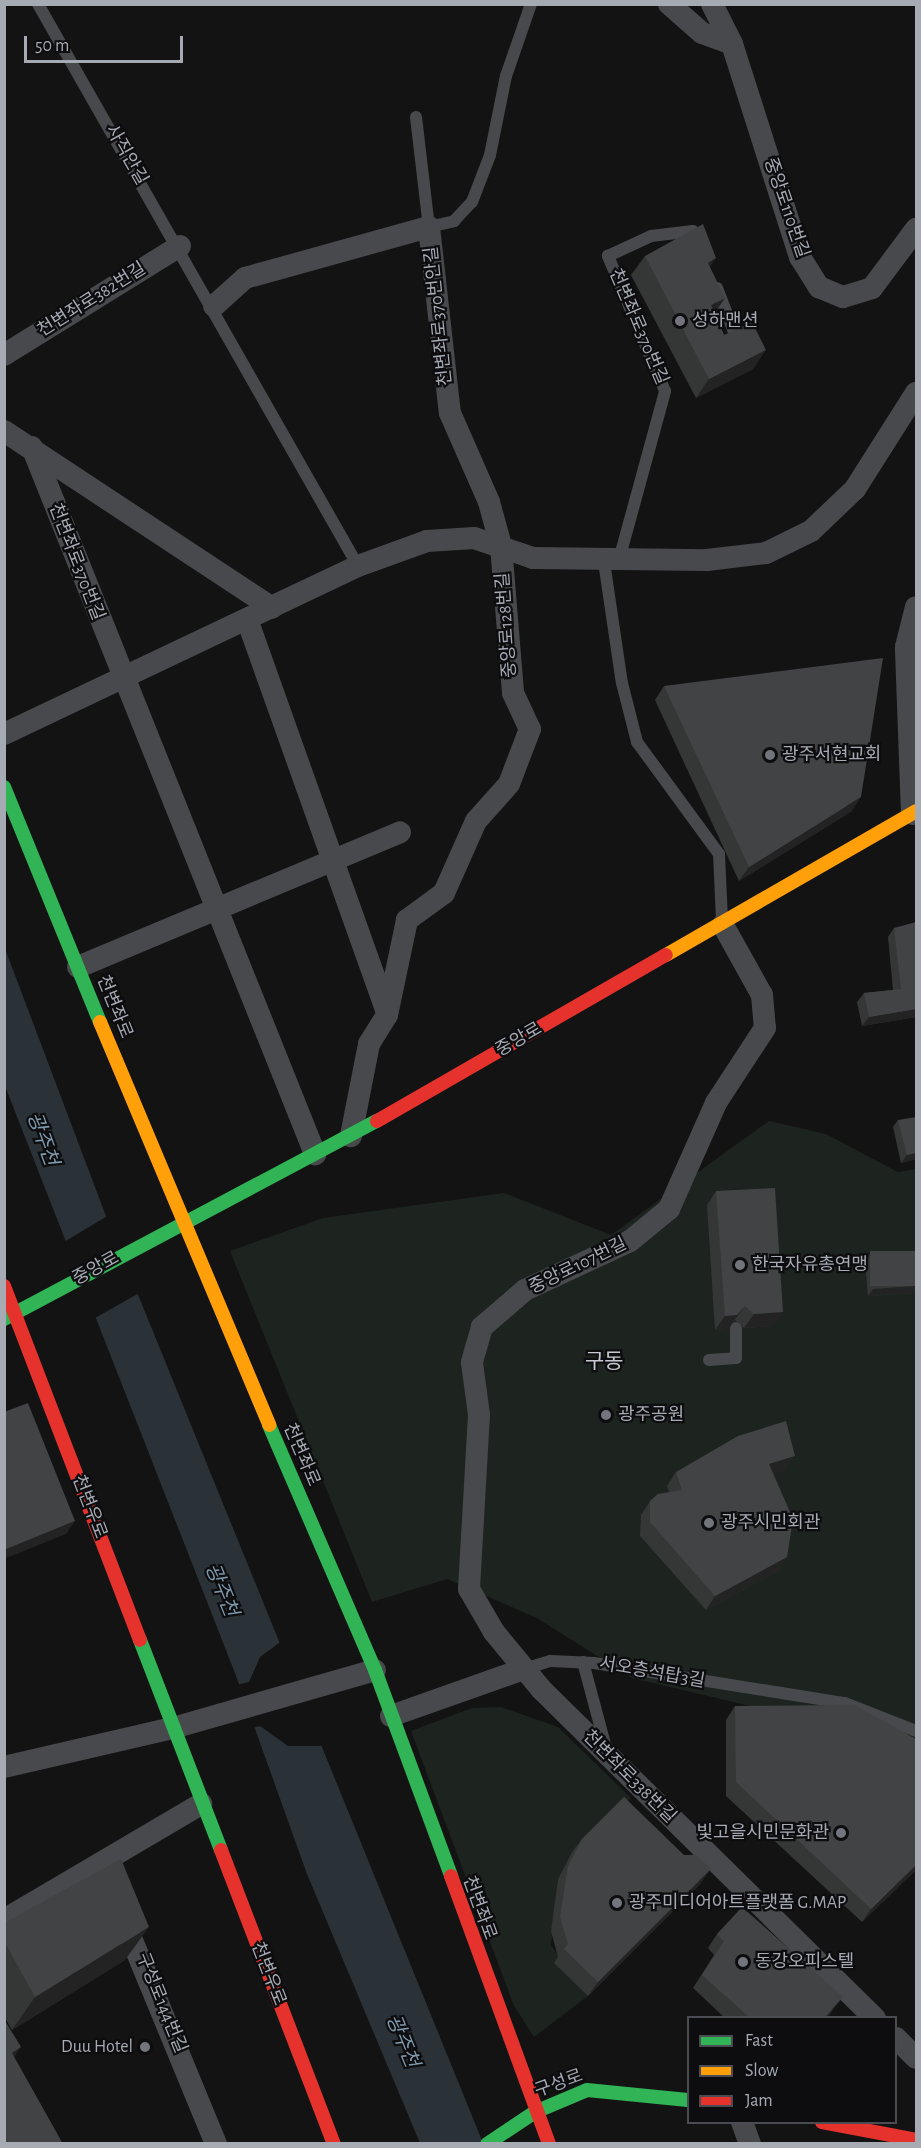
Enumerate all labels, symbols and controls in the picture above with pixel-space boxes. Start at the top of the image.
scale bar [27,24,186,62]
text: 50 m [35,37,69,55]
street label: 사직안길 [100,121,152,189]
street label: 중앙로110번길 [759,155,813,261]
street label: 천변좌로370번안길 [421,245,457,387]
street label: 천변좌로382번길 [34,258,150,342]
street label: 천변좌로370번길 [604,266,672,388]
place label: 성하맨션 [692,310,758,332]
marker: 성하맨션 [673,314,687,328]
street label: 천변좌로370번길 [44,500,108,624]
street label: 중앙로128번길 [493,572,521,678]
place label: 광주서현교회 [782,744,881,766]
marker: 광주서현교회 [763,748,777,762]
street label: 천변좌로 [92,972,136,1042]
street label: 중앙로 [492,1018,546,1062]
water label: 광주천 [21,1109,63,1169]
street label: 중앙로107번길 [526,1233,630,1299]
street label: 중앙로 [69,1248,123,1290]
place label: 한국자유총연맹 [752,1254,868,1276]
marker: 한국자유총연맹 [733,1258,747,1272]
district label: 구동 [585,1349,623,1375]
place label: 광주공원 [618,1404,684,1426]
marker: 광주공원 [599,1408,613,1422]
street label: 천변좌로 [278,1420,324,1490]
street label: 천변우로 [67,1472,111,1542]
place label: 광주시민회관 [721,1512,820,1534]
marker: 광주시민회관 [702,1516,716,1530]
water label: 광주천 [200,1560,242,1620]
street label: 서오층석탑3길 [598,1653,706,1693]
street label: 천변좌로338번길 [578,1726,680,1828]
place label: 빛고을시민문화관 [697,1822,829,1844]
marker: 빛고을시민문화관 [834,1826,848,1840]
street label: 천변좌로 [458,1873,500,1943]
place label: 광주미디어아트플랫폼 G.MAP [629,1892,846,1914]
marker: 광주미디어아트플랫폼 G.MAP [610,1896,624,1910]
street label: 천변우로 [246,1939,290,2009]
street label: 구성로144번길 [131,1950,191,2056]
place label: 동강오피스텔 [755,1951,854,1973]
marker: 동강오피스텔 [736,1955,750,1969]
water label: 광주천 [381,2011,423,2071]
legend [687,2016,897,2124]
text: Fast [745,2032,773,2050]
place label: Duu Hotel [61,2036,133,2058]
marker: Duu Hotel [138,2040,152,2054]
text: Slow [745,2062,778,2080]
street label: 구성로 [532,2065,586,2103]
text: Jam [745,2092,773,2110]

